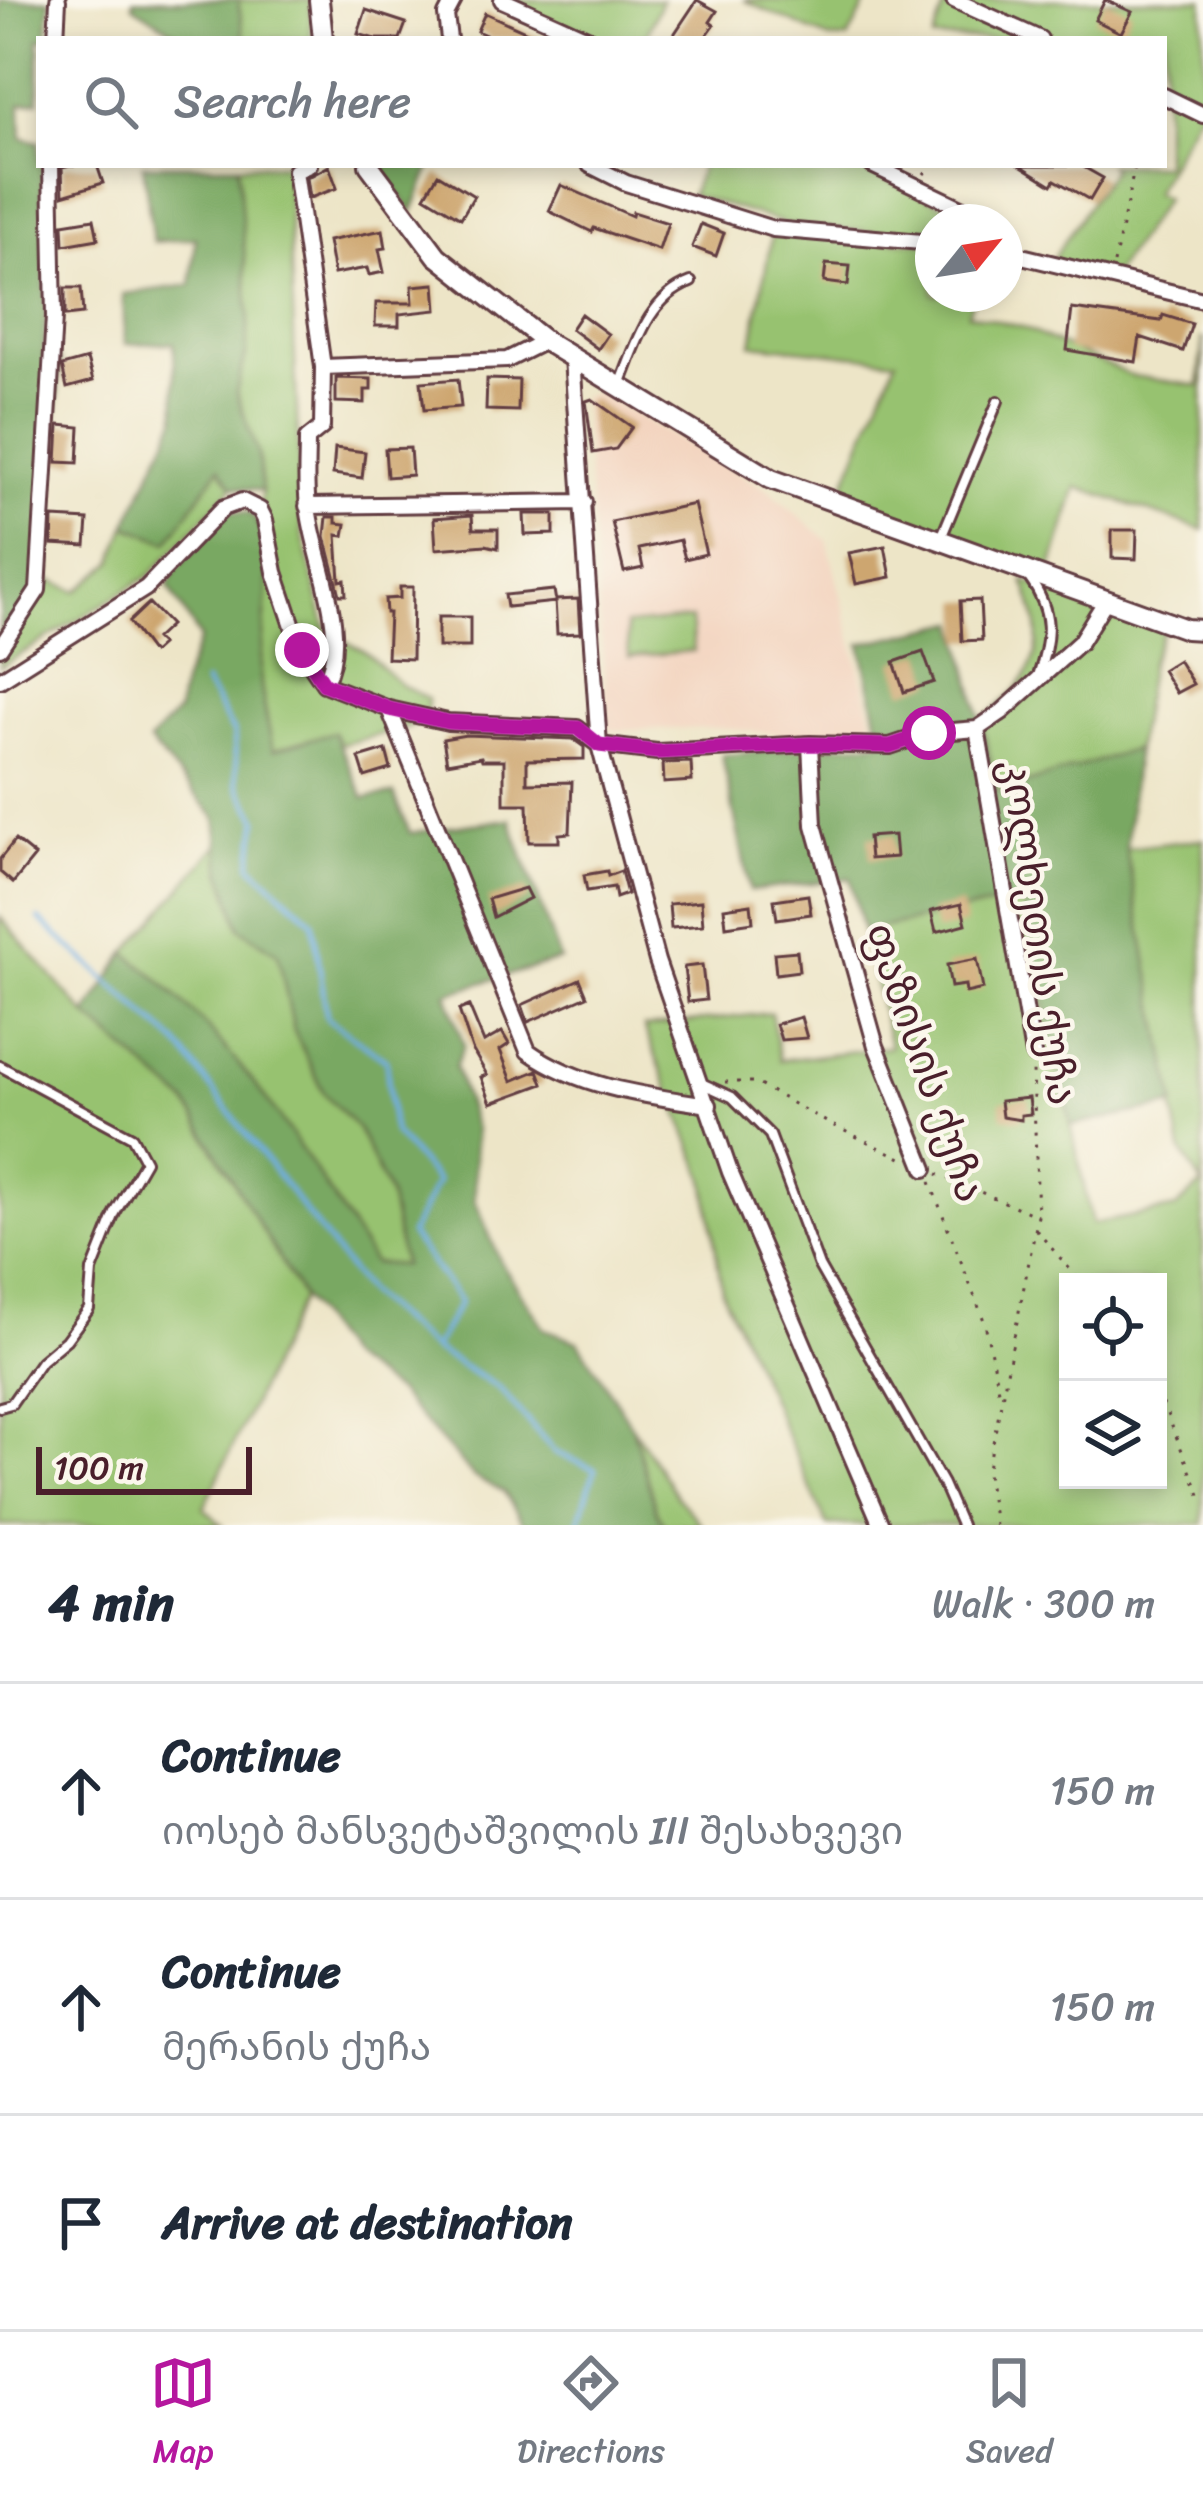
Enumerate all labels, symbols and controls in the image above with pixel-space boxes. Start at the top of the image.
search box [36,36,1167,168]
text: Search here [174,62,411,142]
icon: search [78,69,144,135]
north arrow [915,204,1023,312]
route end [275,623,329,677]
route start [902,706,956,760]
street label: კოლხეთის ქუჩა [978,754,1100,1110]
street label: ფაზისის ქუჩა [843,912,1007,1212]
map controls [1059,1273,1167,1489]
button: locate [1059,1273,1167,1381]
button: layers [1059,1381,1167,1489]
text: 100 m [54,1439,144,1497]
scale bar [36,1441,252,1494]
text: 4 min [48,1558,174,1648]
text: Walk · 300 m [932,1569,1155,1638]
text: Continue [162,1716,341,1796]
text: 150 m [1050,1756,1155,1825]
icon: ahead [48,1758,114,1824]
text: იოსებ მანსვეტაშვილის III შესახვევი [162,1796,903,1865]
text: Continue [162,1932,341,2012]
text: 150 m [1050,1972,1155,2041]
icon: ahead [48,1974,114,2040]
text: მერანის ქუჩა [162,2012,431,2081]
text: Arrive at destination [162,2183,572,2263]
icon: arrive [48,2190,114,2256]
tab: Map [150,2350,216,2480]
tab: Directions [517,2350,665,2480]
tab: Saved [966,2350,1053,2480]

